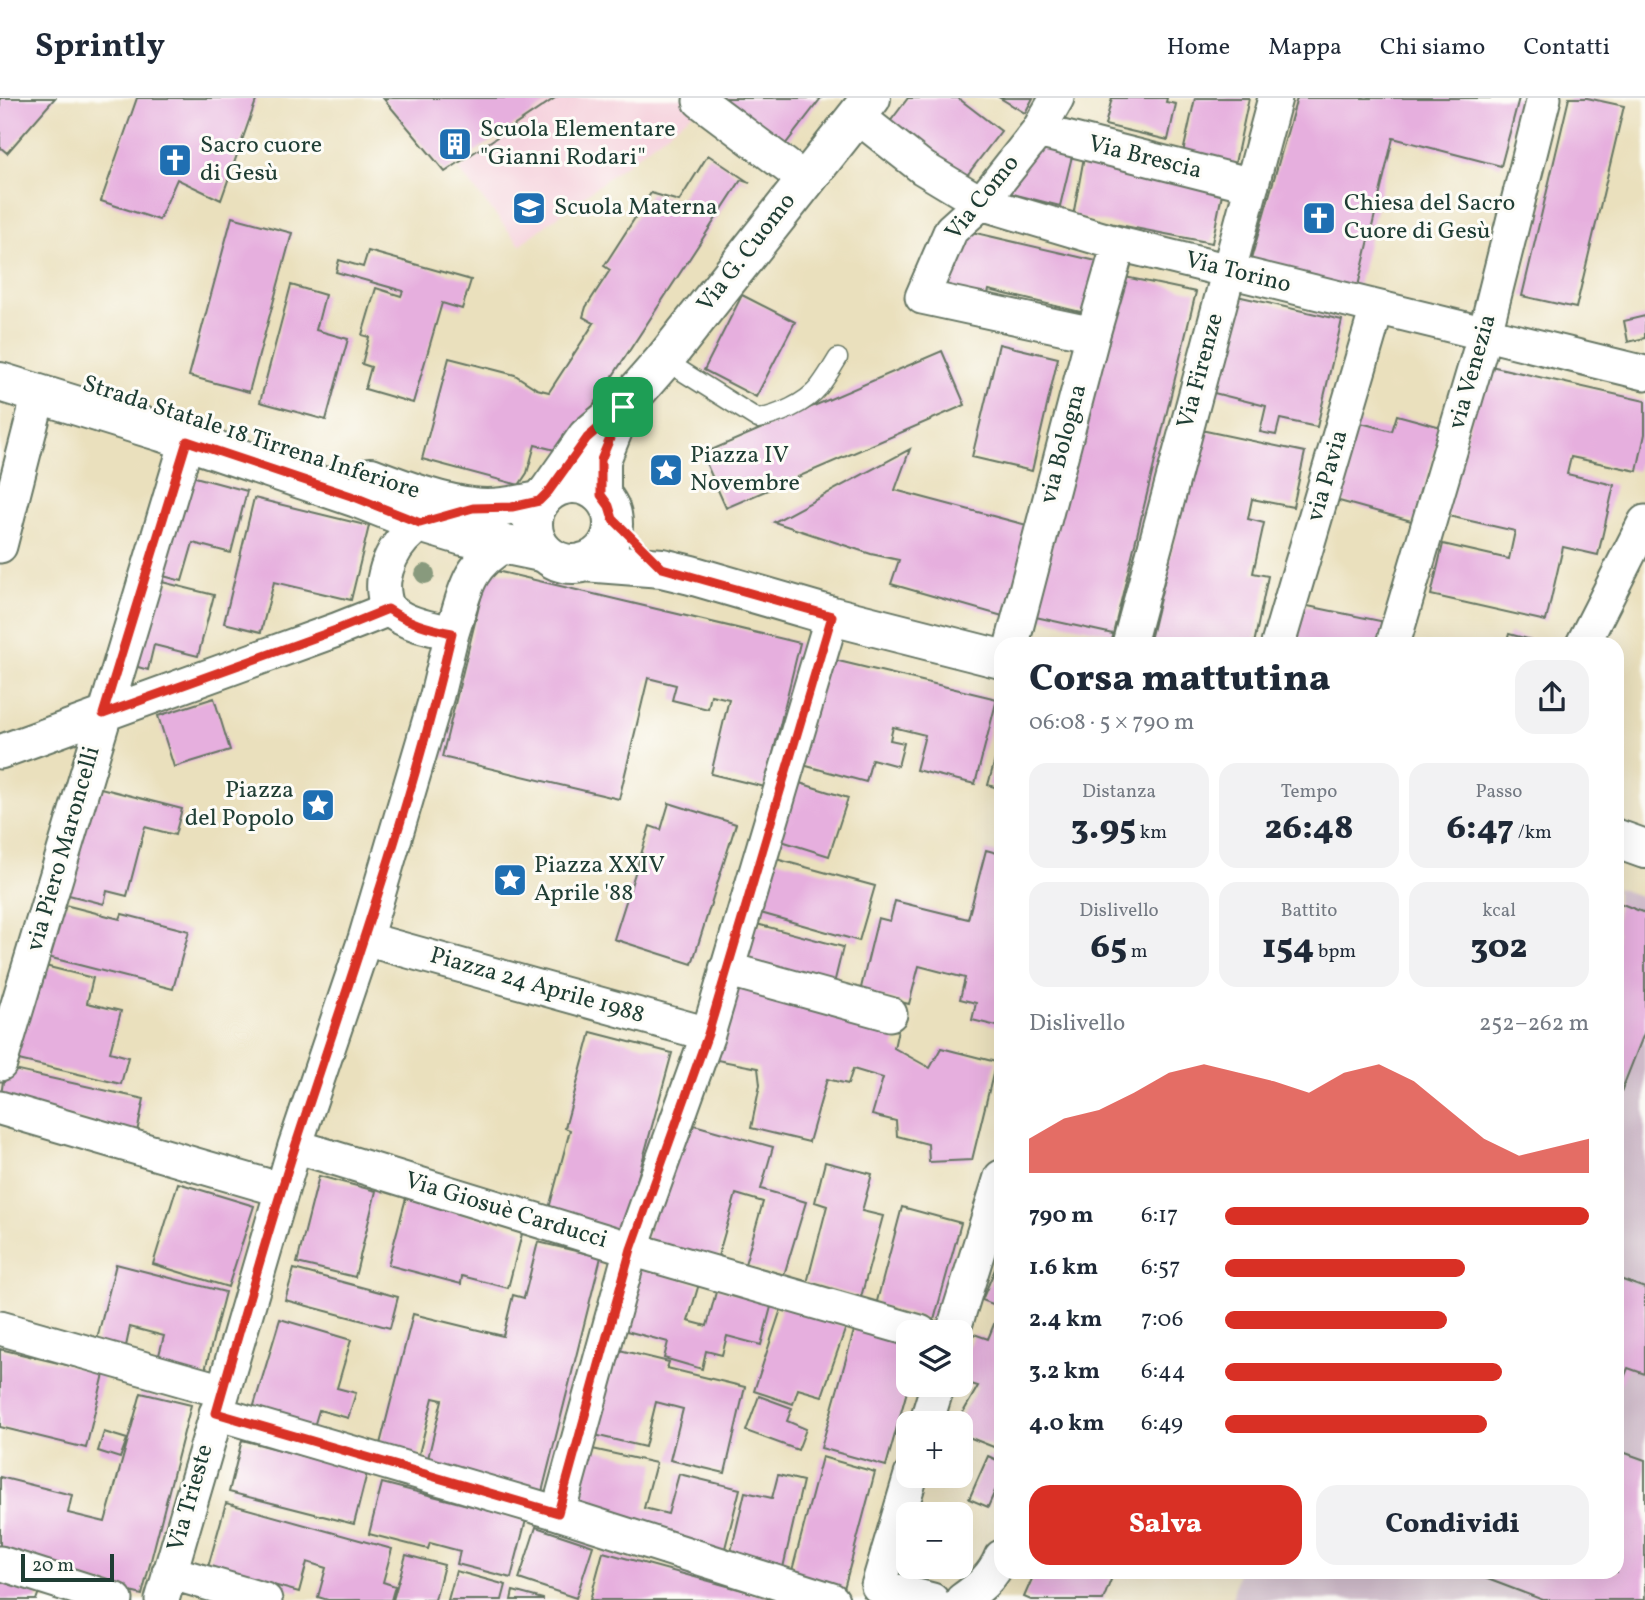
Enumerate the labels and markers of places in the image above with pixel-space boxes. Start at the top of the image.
place label: Scuola Elementare "Gianni Rodari" [480,113,676,175]
building icon: Scuola Elementare "Gianni Rodari" [436,125,474,163]
place label: Sacro cuore di Gesù [200,129,322,191]
church icon: Sacro cuore di Gesù [156,141,194,179]
place label: Chiesa del Sacro Cuore di Gesù [1344,187,1515,249]
school or university icon: Scuola Materna [510,189,548,227]
place label: Scuola Materna [554,191,718,225]
church icon: Chiesa del Sacro Cuore di Gesù [1300,199,1338,237]
pin [593,377,653,437]
place label: Piazza IV Novembre [690,439,800,501]
place icon: Piazza IV Novembre [647,451,685,489]
place label: Piazza del Popolo [185,774,294,836]
place icon: Piazza del Popolo [299,786,337,824]
place label: Piazza XXIV Aprile '88 [534,849,665,911]
place icon: Piazza XXIV Aprile '88 [491,861,529,899]

